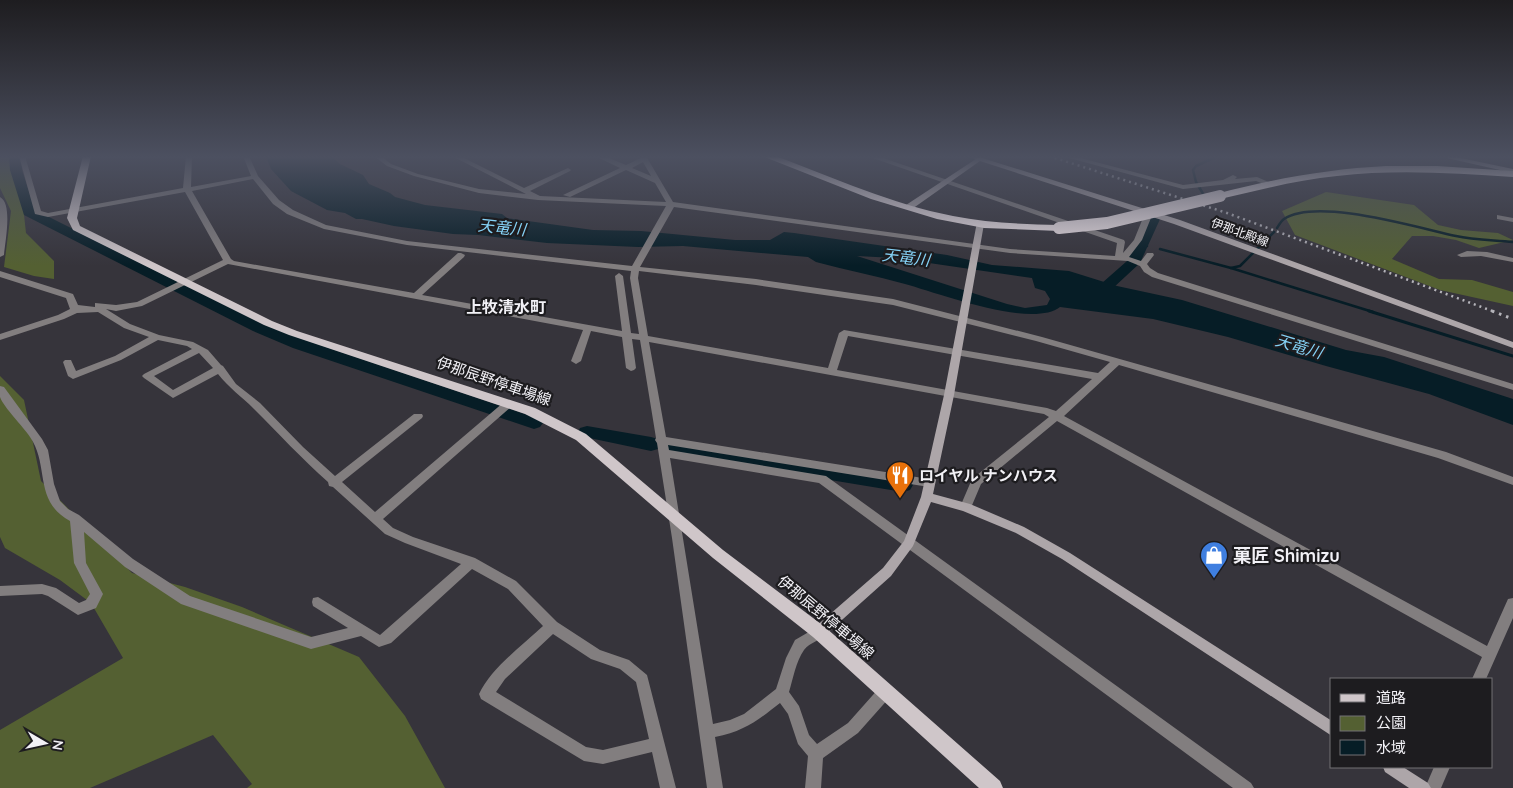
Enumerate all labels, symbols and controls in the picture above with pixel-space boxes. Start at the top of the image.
water label: 天竜川 [477,215,529,240]
street label: 伊那北殿線 [1209,215,1271,249]
water label: 天竜川 [881,244,933,270]
district label: 上牧清水町 [466,297,546,317]
water label: 天竜川 [1273,329,1327,363]
street label: 伊那辰野停車場線 [434,352,554,410]
restaurant icon: ロイヤル ナンハウス [885,460,915,499]
place label: ロイヤル ナンハウス [919,466,1058,485]
shop icon: 菓匠 Shimizu [1199,540,1229,579]
place label: 菓匠 Shimizu [1233,544,1340,567]
street label: 伊那辰野停車場線 [774,571,878,663]
legend [1330,678,1493,768]
text: 道路 [1376,688,1406,707]
text: 公園 [1376,713,1406,732]
north arrow [20,718,70,768]
text: 水域 [1376,738,1406,757]
text: N [48,739,68,752]

